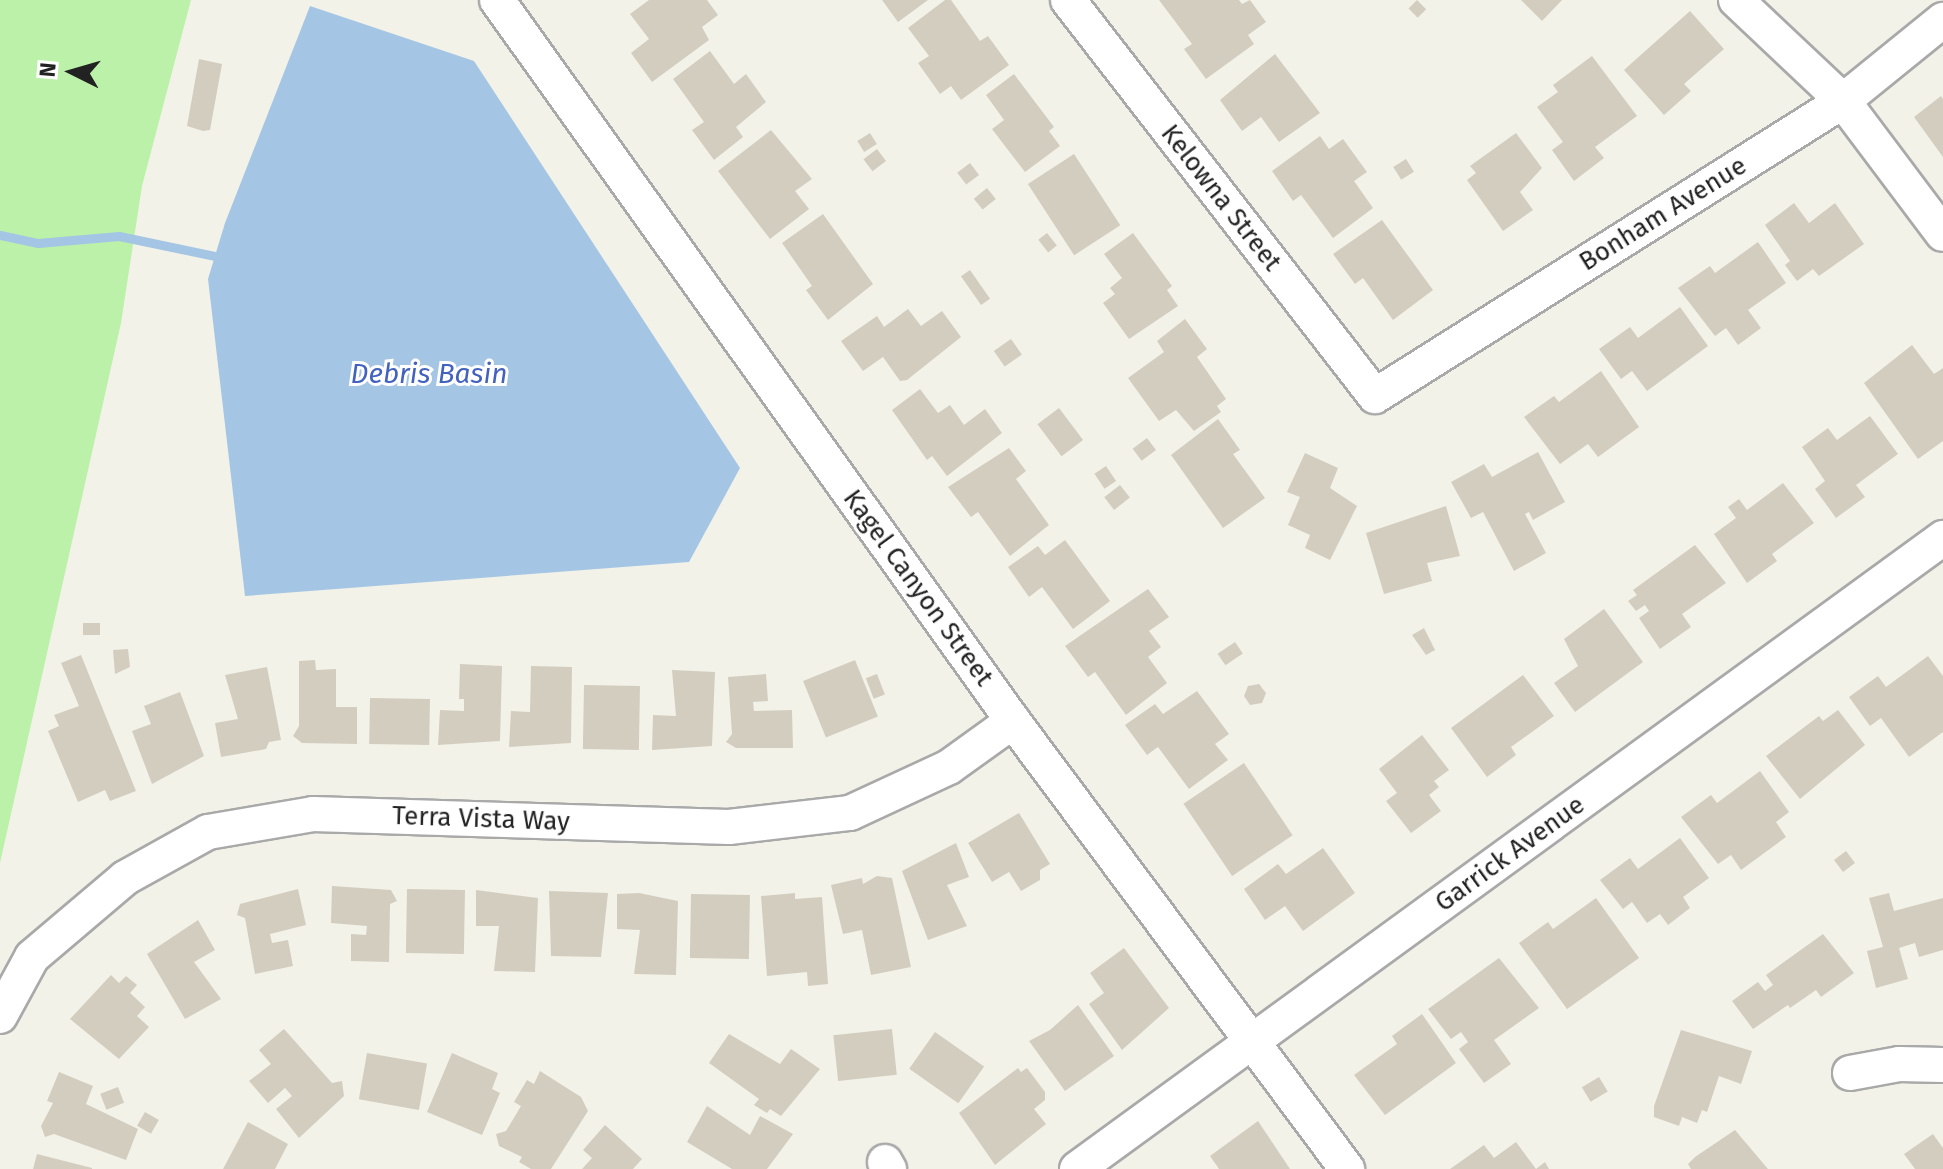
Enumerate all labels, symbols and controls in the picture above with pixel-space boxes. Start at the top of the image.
north arrow [32,32,112,112]
text: N [34,61,62,78]
street label: Kelowna Street [1154,119,1288,277]
street label: Bonham Avenue [1574,150,1752,278]
water label: Debris Basin [351,357,507,391]
street label: Kagel Canyon Street [836,484,1000,692]
street label: Garrick Avenue [1429,789,1591,919]
street label: Terra Vista Way [392,800,570,838]

